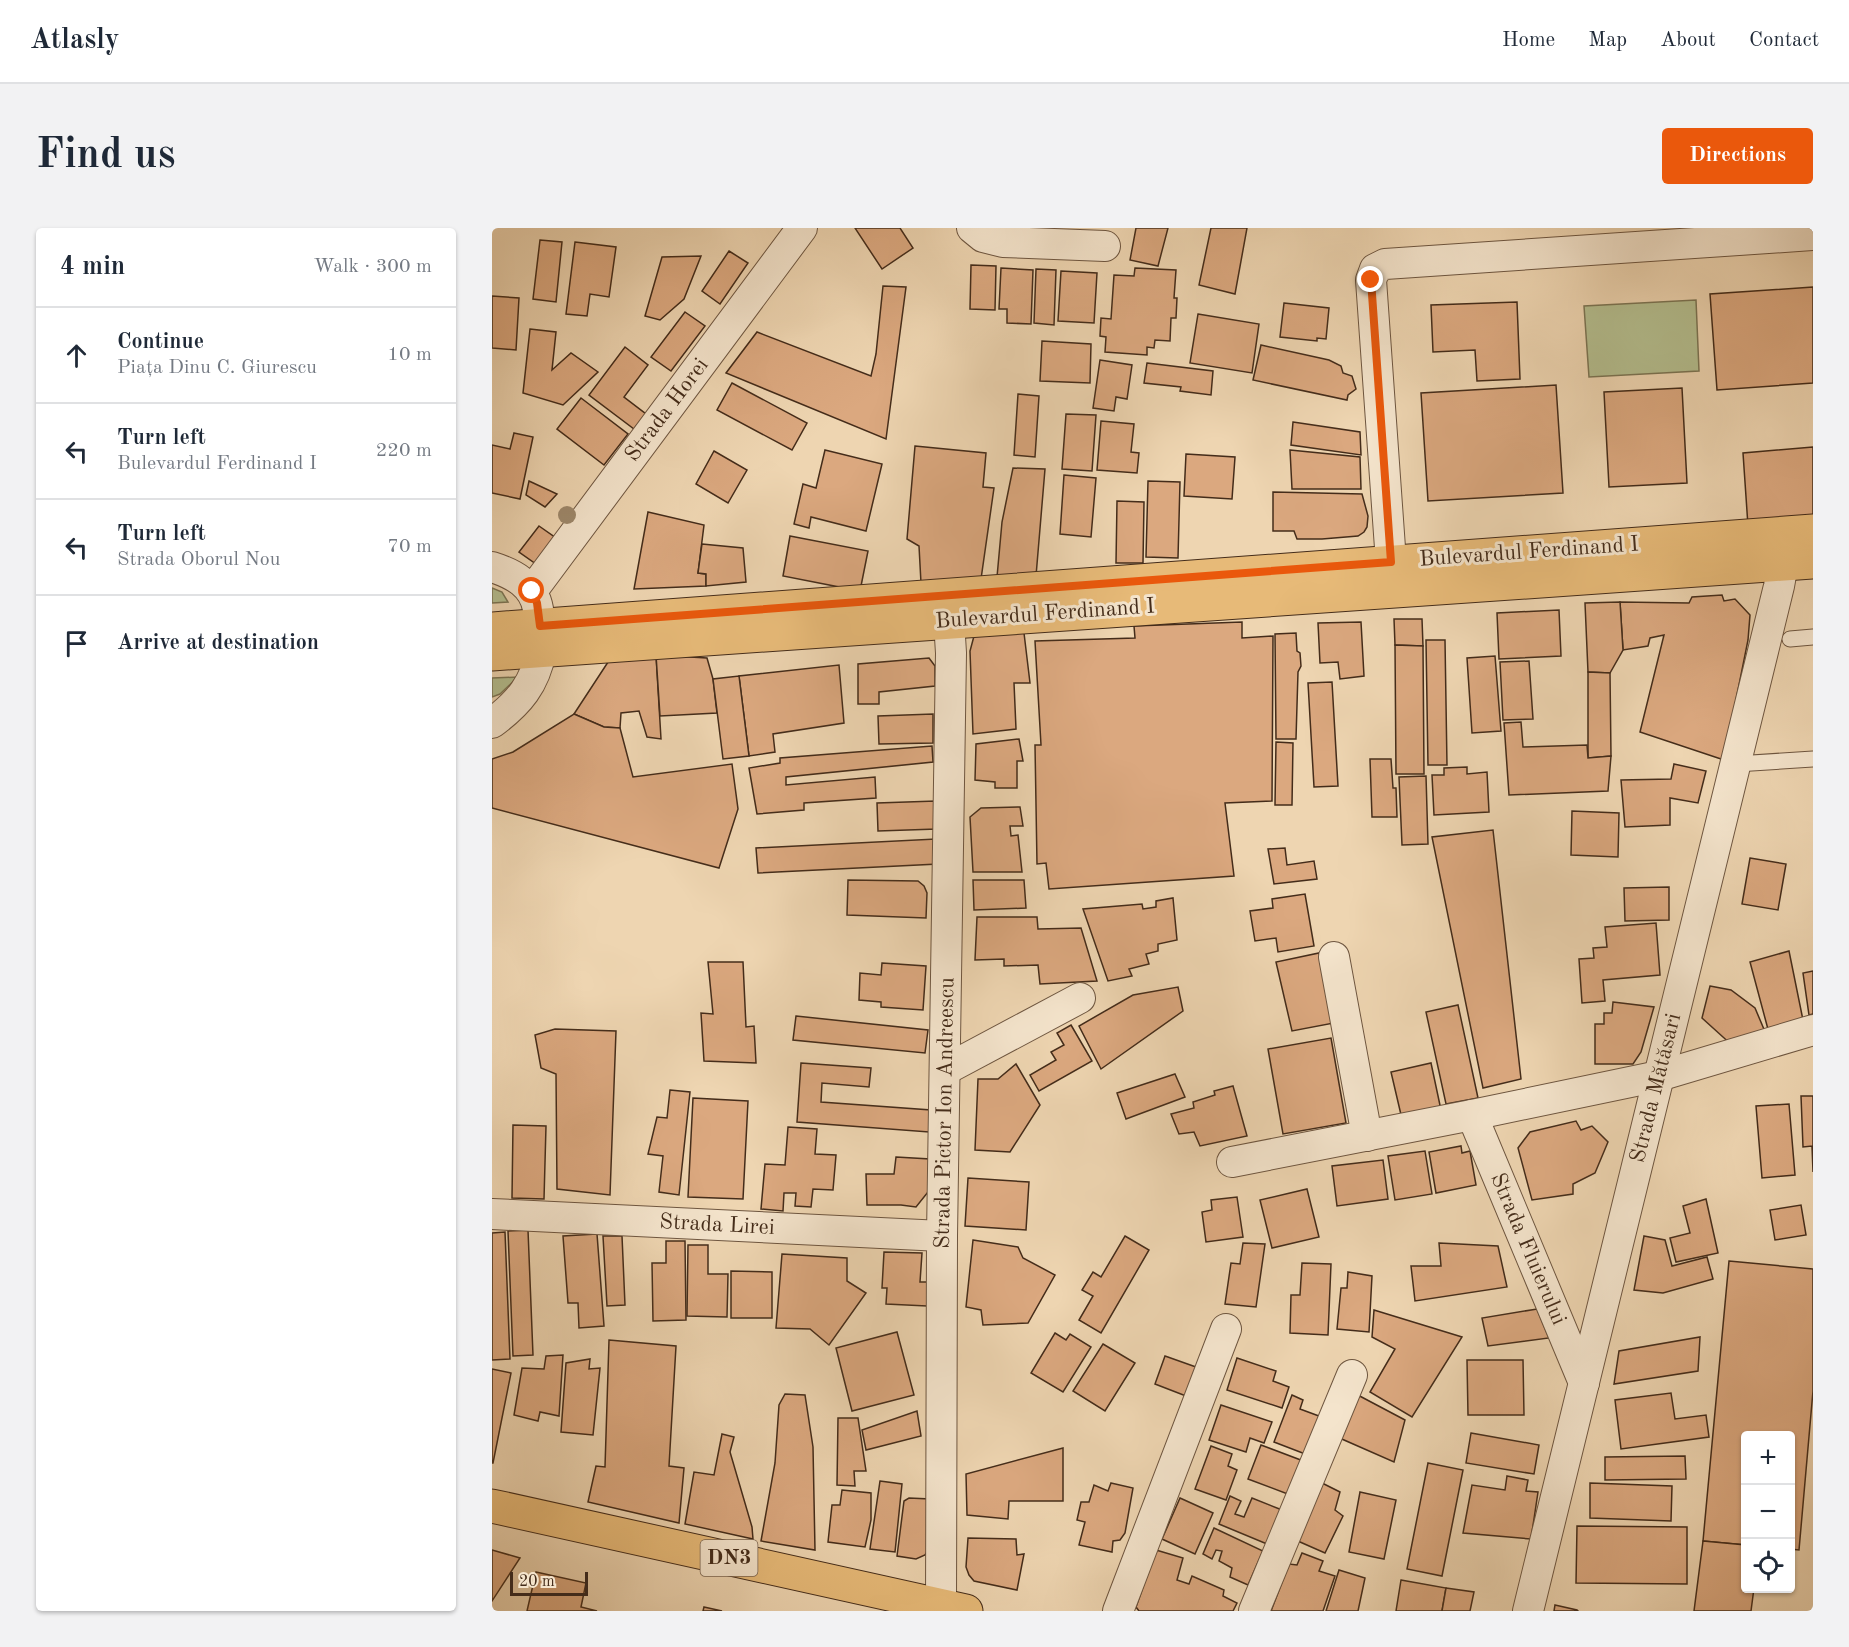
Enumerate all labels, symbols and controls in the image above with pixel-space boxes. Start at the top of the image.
text: Atlasly [30,27,120,55]
text: Home [1502,30,1555,51]
text: Map [1588,30,1627,51]
text: About [1660,30,1716,51]
text: Contact [1749,30,1819,51]
button: Directions [1662,128,1813,184]
text: Find us [36,135,175,177]
text: 4 min [60,254,125,280]
text: Walk · 300 m [313,257,432,277]
route end [1357,266,1383,292]
text: Continue [117,331,204,353]
icon: ahead [60,339,93,372]
text: 10 m [387,345,432,365]
street label: Strada Horei [621,354,713,466]
text: Piața Dinu C. Giurescu [117,358,317,378]
text: Turn left [117,427,206,449]
icon: left [60,435,93,468]
text: 220 m [376,441,432,461]
text: Bulevardul Ferdinand I [117,454,317,474]
text: Turn left [117,523,206,545]
icon: left [60,531,93,564]
street label: Bulevardul Ferdinand I [1419,533,1639,571]
text: 70 m [387,537,432,557]
text: Strada Oborul Nou [117,550,280,570]
route start [518,577,544,603]
street label: Bulevardul Ferdinand I [935,595,1155,633]
icon: arrive [60,627,93,660]
text: Arrive at destination [117,632,319,654]
street label: Strada Pictor Ion Andreescu [932,977,958,1249]
street label: Strada Mătăsari [1627,1011,1685,1165]
street label: Strada Fluierului [1486,1170,1570,1328]
street label: Strada Lirei [659,1211,775,1239]
map controls [1741,1431,1795,1593]
button: + [1741,1431,1795,1485]
button: − [1741,1485,1795,1539]
button: locate [1741,1539,1795,1593]
road number: DN3 [700,1540,758,1576]
scale bar [510,1569,588,1596]
text: 20 m [519,1574,555,1590]

